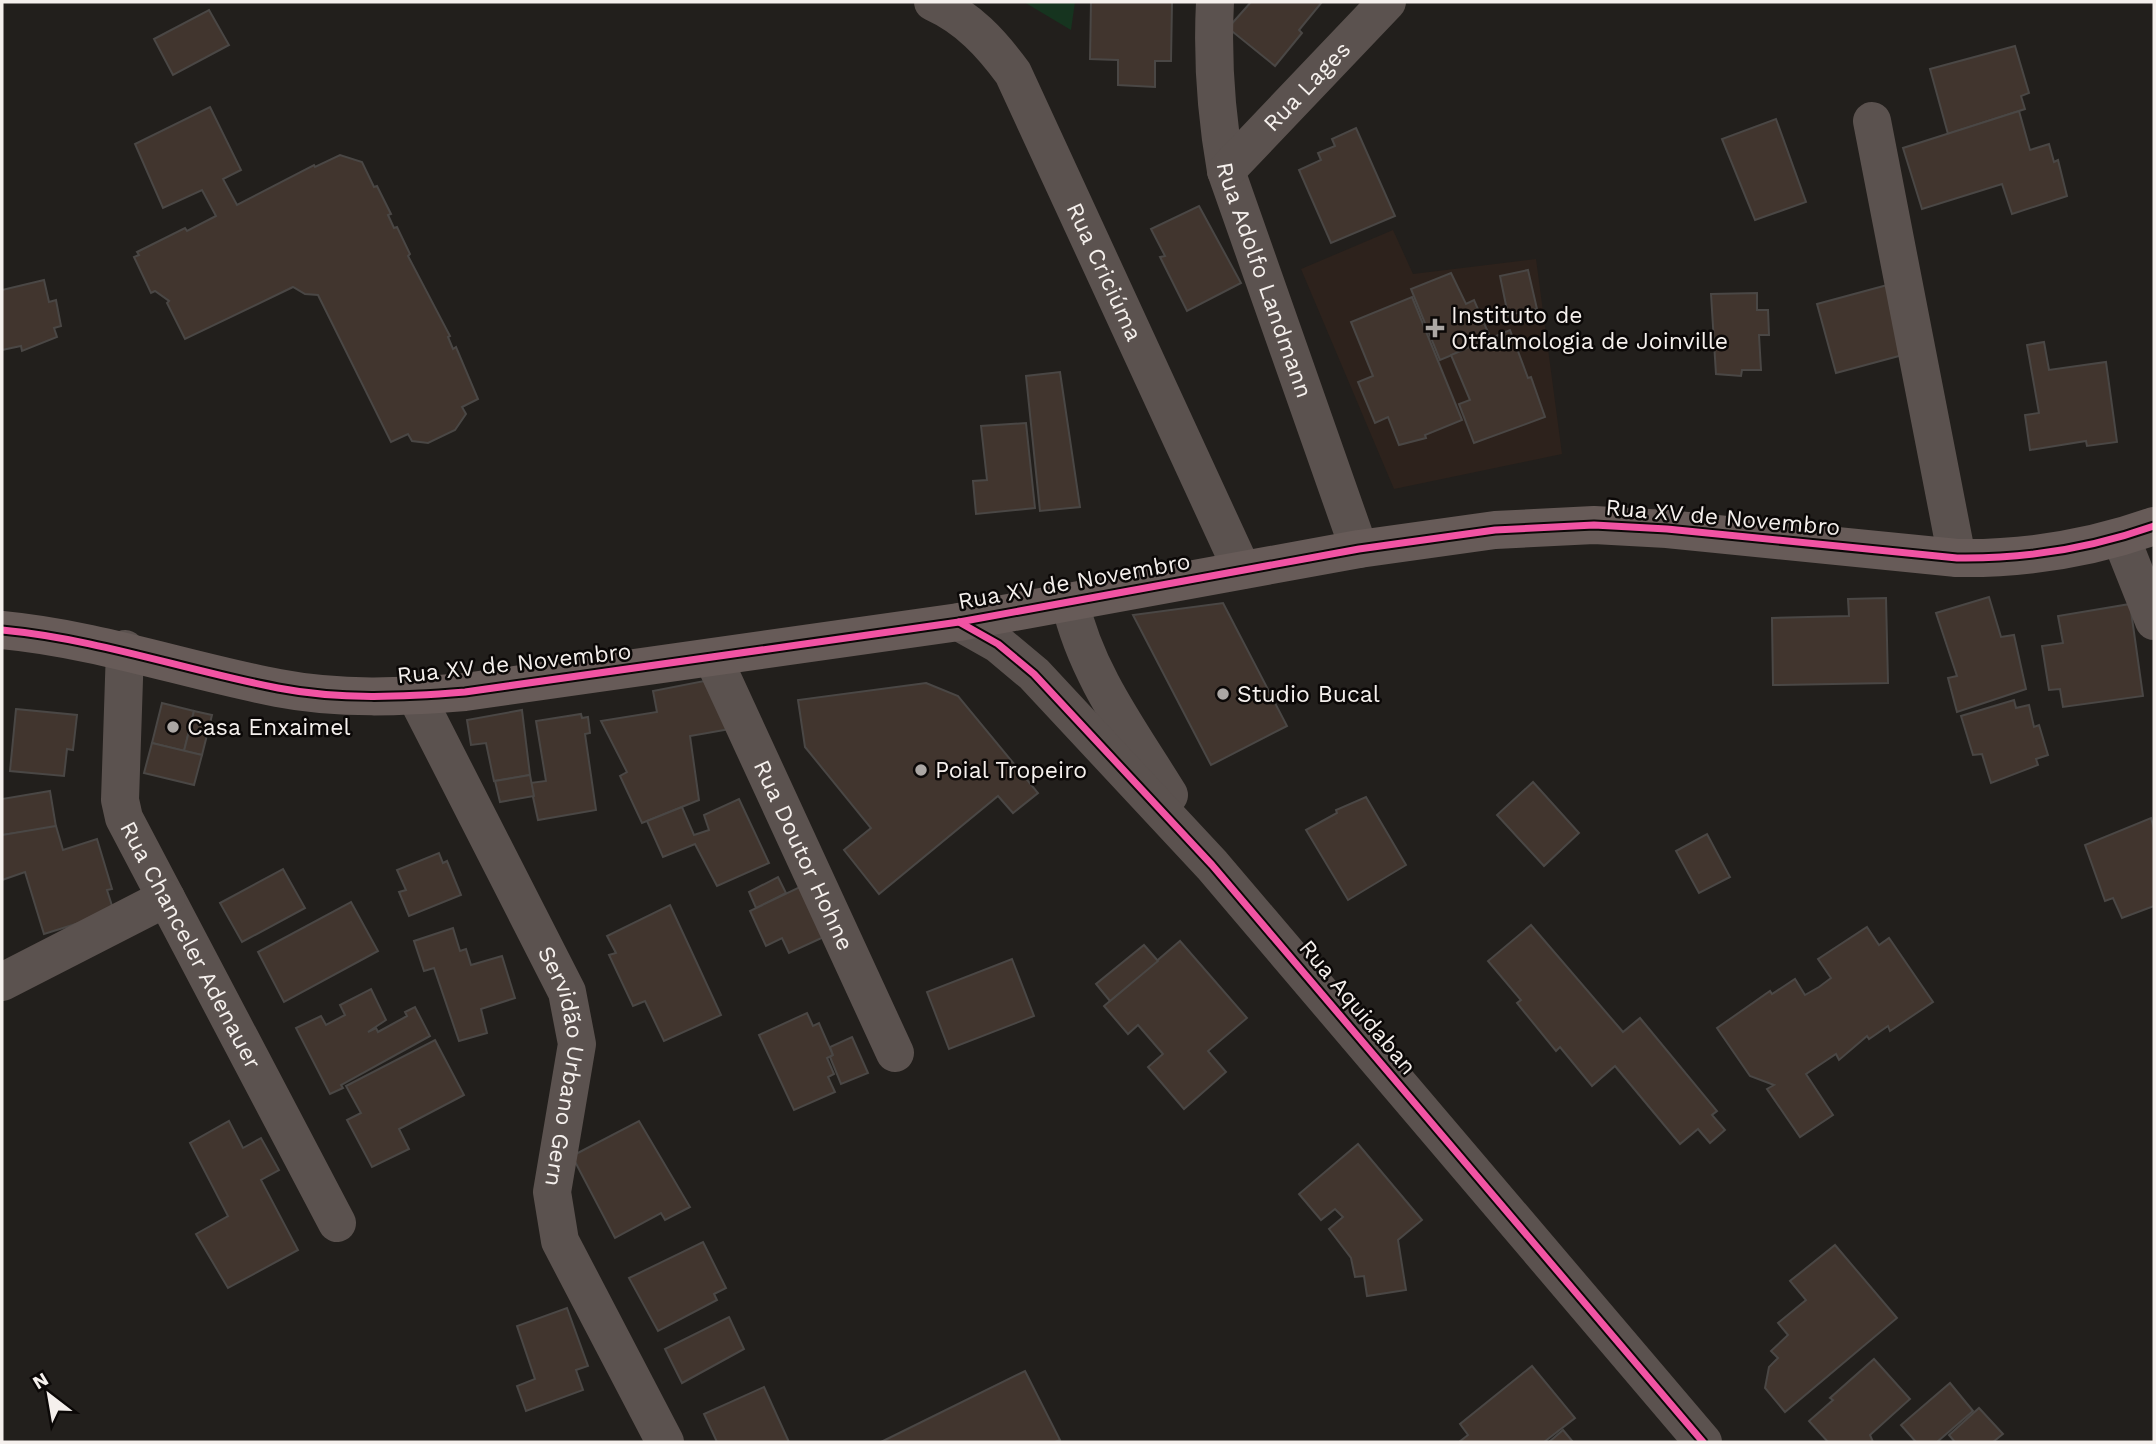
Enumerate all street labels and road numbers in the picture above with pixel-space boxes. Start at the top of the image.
street label: Rua Lages [1258,36,1356,137]
street label: Rua Adolfo Landmann [1211,160,1318,401]
street label: Rua Criciúma [1061,199,1148,345]
street label: Rua XV de Novembro [1604,494,1841,541]
street label: Rua XV de Novembro [956,548,1192,615]
street label: Rua XV de Novembro [396,638,633,689]
street label: Rua Doutor Hohne [748,756,859,955]
street label: Rua Chanceler Adenauer [114,817,267,1074]
street label: Rua Aquidaban [1293,934,1422,1080]
street label: Servidão Urbano Gern [532,942,590,1188]

